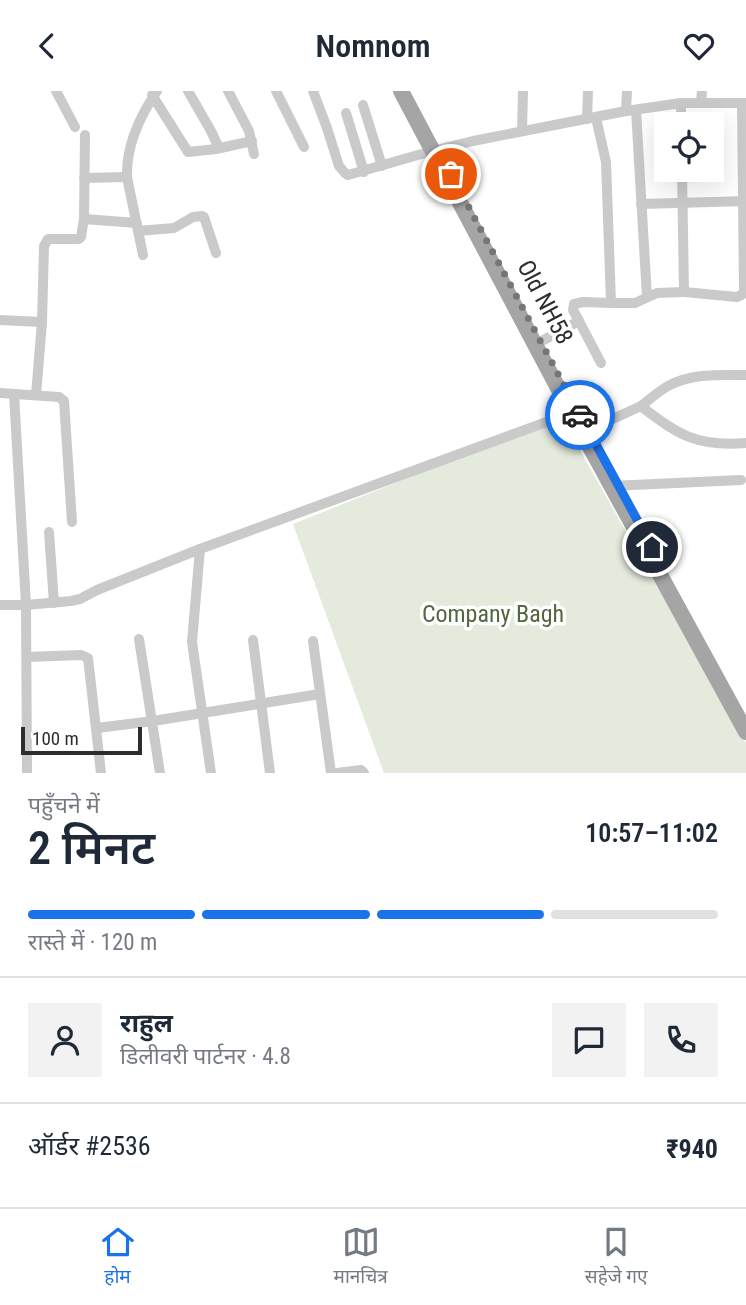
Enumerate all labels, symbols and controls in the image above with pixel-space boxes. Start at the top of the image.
icon: back [28,27,66,65]
text: Nomnom [316,27,430,65]
icon: heart [680,27,718,65]
map controls [654,112,724,182]
button: locate [654,112,724,182]
pin [421,144,481,204]
icon: bag [432,155,470,193]
street label: Old NH58 [511,255,579,349]
courier [545,380,615,450]
icon: car [561,396,599,434]
pin [622,517,682,577]
icon: home [633,528,671,566]
park label: Company Bagh [422,600,564,628]
scale bar [21,724,142,756]
text: 100 m [32,727,79,750]
text: पहुँचने में [28,792,100,819]
text: 10:57–11:02 [585,818,718,848]
text: 2 मिनट [28,821,155,875]
text: रास्ते में · 120 m [28,929,157,956]
button: person [28,1003,102,1077]
button: chat [552,1003,626,1077]
button: phone [644,1003,718,1077]
text: राहुल [120,1008,173,1038]
text: डिलीवरी पार्टनर · 4.8 [120,1043,291,1070]
text: ऑर्डर #2536 [28,1131,151,1161]
text: ₹940 [666,1134,718,1164]
tab: होम [99,1223,137,1291]
tab: मानचित्र [334,1223,388,1291]
tab: सहेजे गए [585,1223,647,1291]

